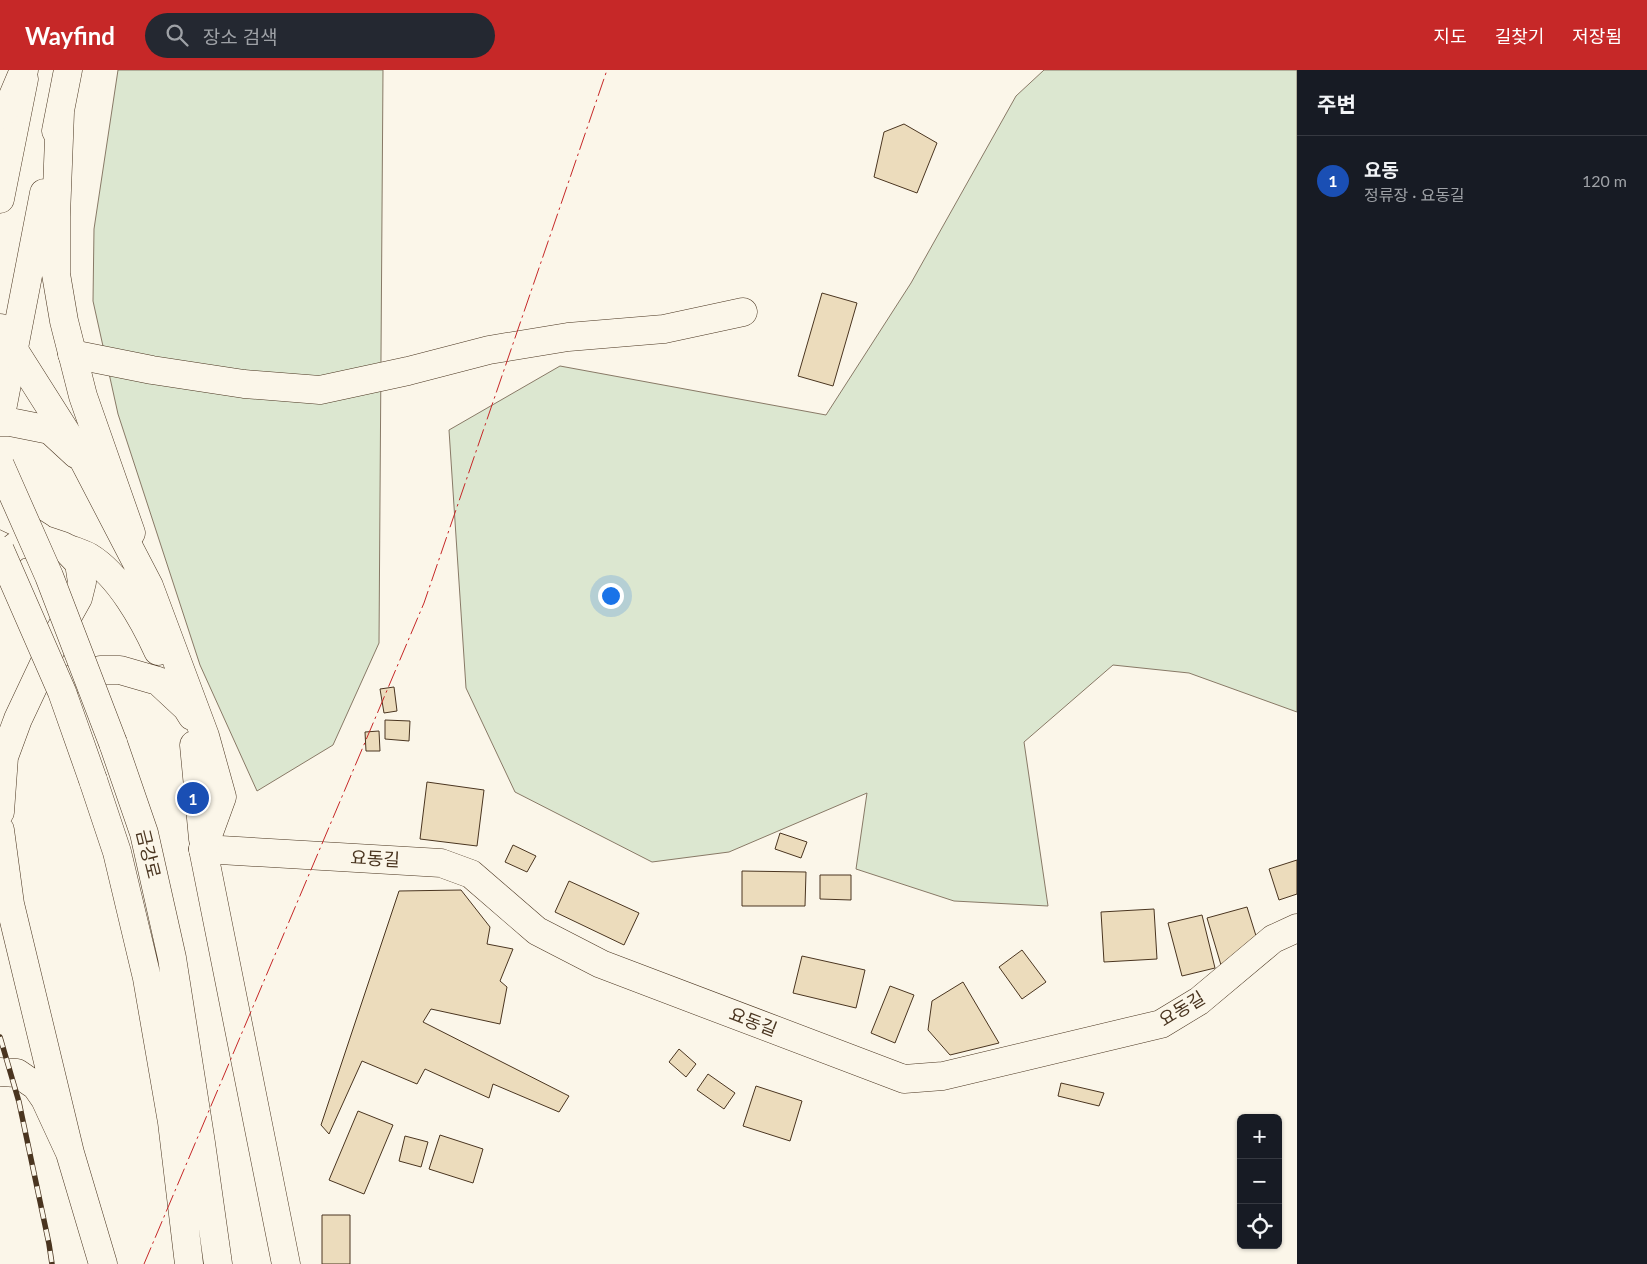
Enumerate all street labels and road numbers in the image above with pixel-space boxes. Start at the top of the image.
street label: 금강로 [132,827,166,881]
street label: 요동길 [350,846,400,870]
street label: 요동길 [1155,986,1208,1030]
street label: 요동길 [726,1002,780,1040]

